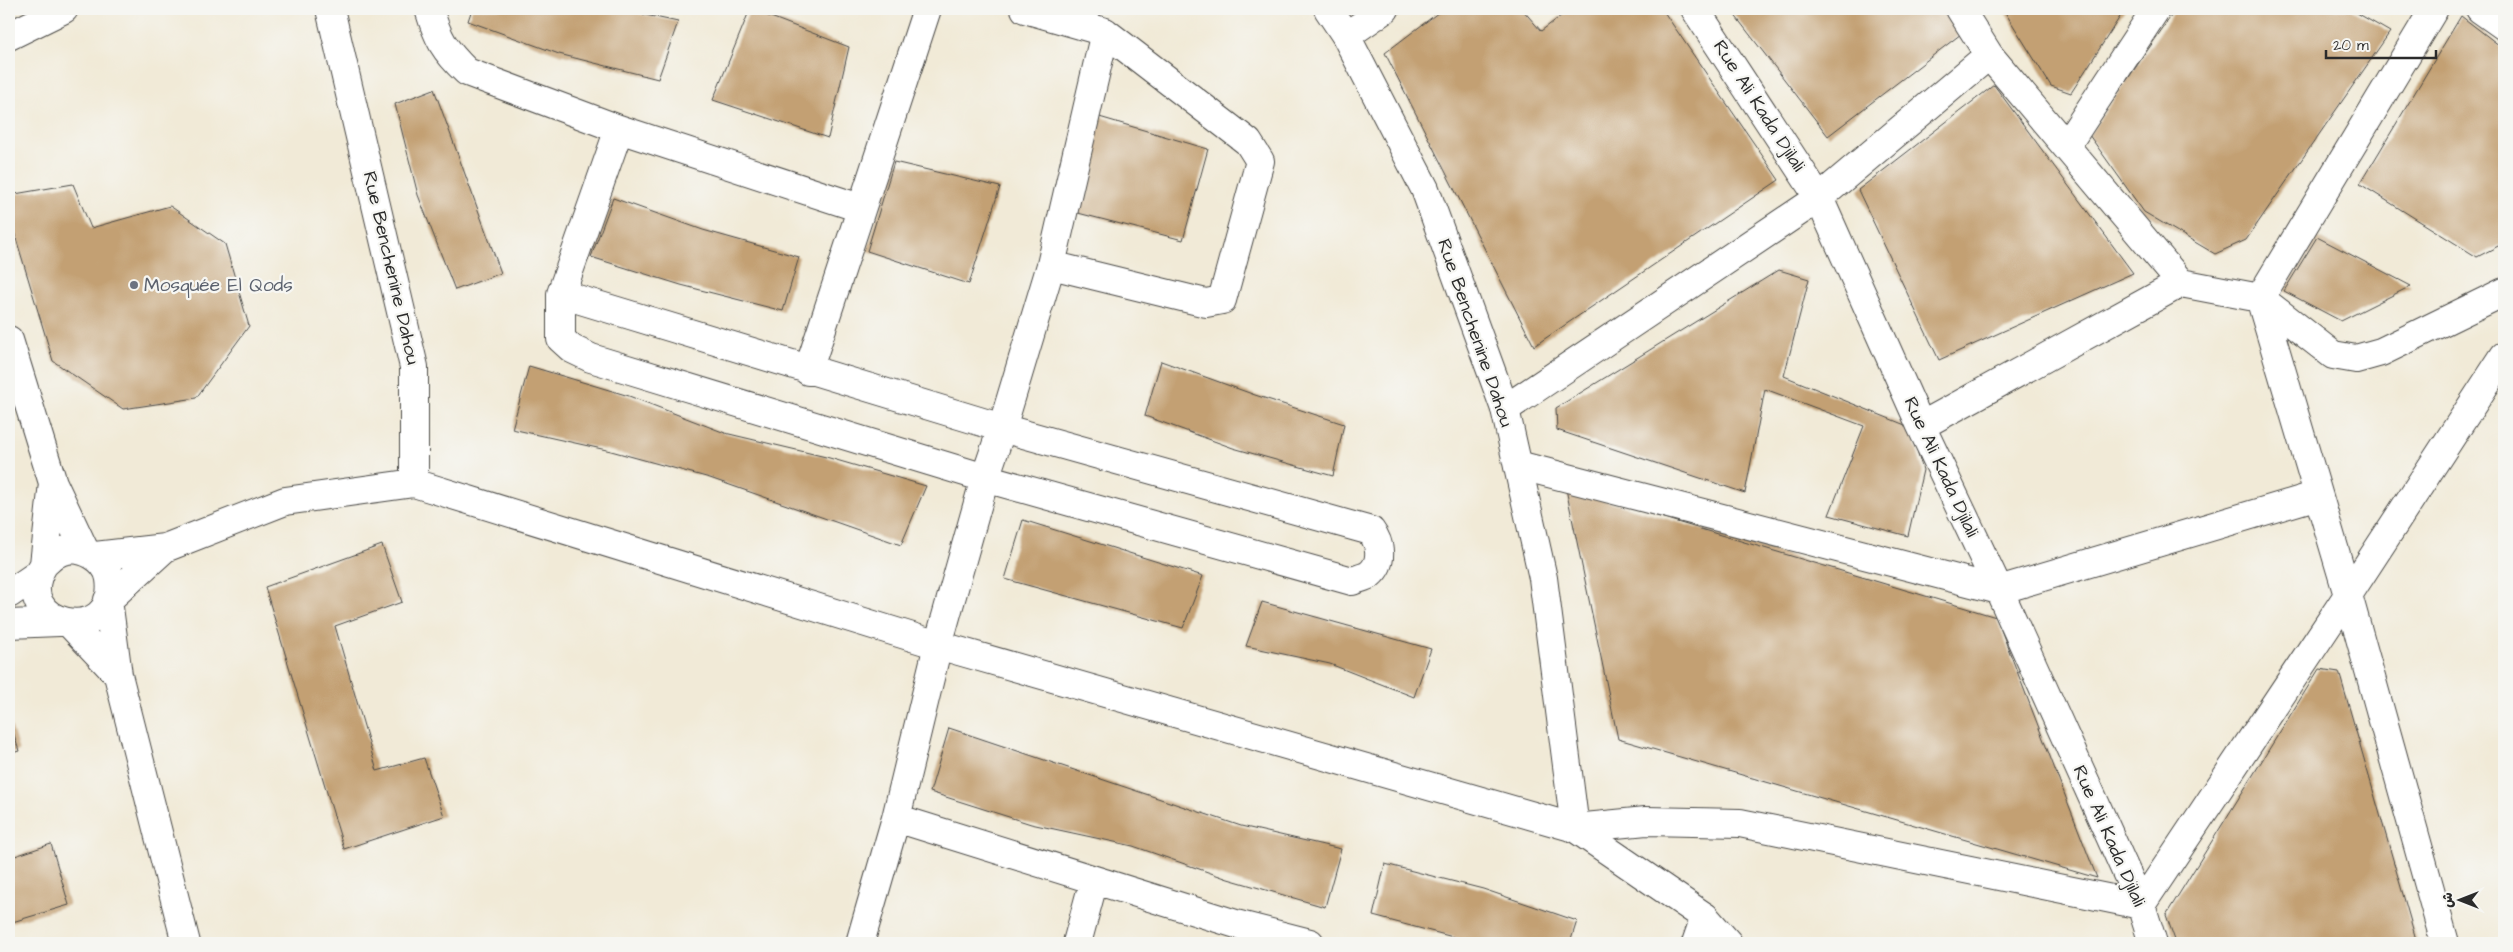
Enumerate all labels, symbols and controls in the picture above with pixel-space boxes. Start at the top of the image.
scale bar [2326,28,2436,60]
street label: Rue Ali Kada Djilali [1706,35,1812,177]
text: 20 m [2333,35,2369,56]
street label: Rue Benchenine Dahou [356,169,426,368]
street label: Rue Benchenine Dahou [1430,235,1520,431]
place label: Mosquée El Qods [144,272,293,299]
marker: Mosquée El Qods [128,279,140,291]
street label: Rue Ali Kada Djilali [1897,392,1985,542]
street label: Rue Ali Kada Djilali [2066,761,2152,911]
north arrow [2436,874,2486,924]
text: ش [2438,892,2458,908]

